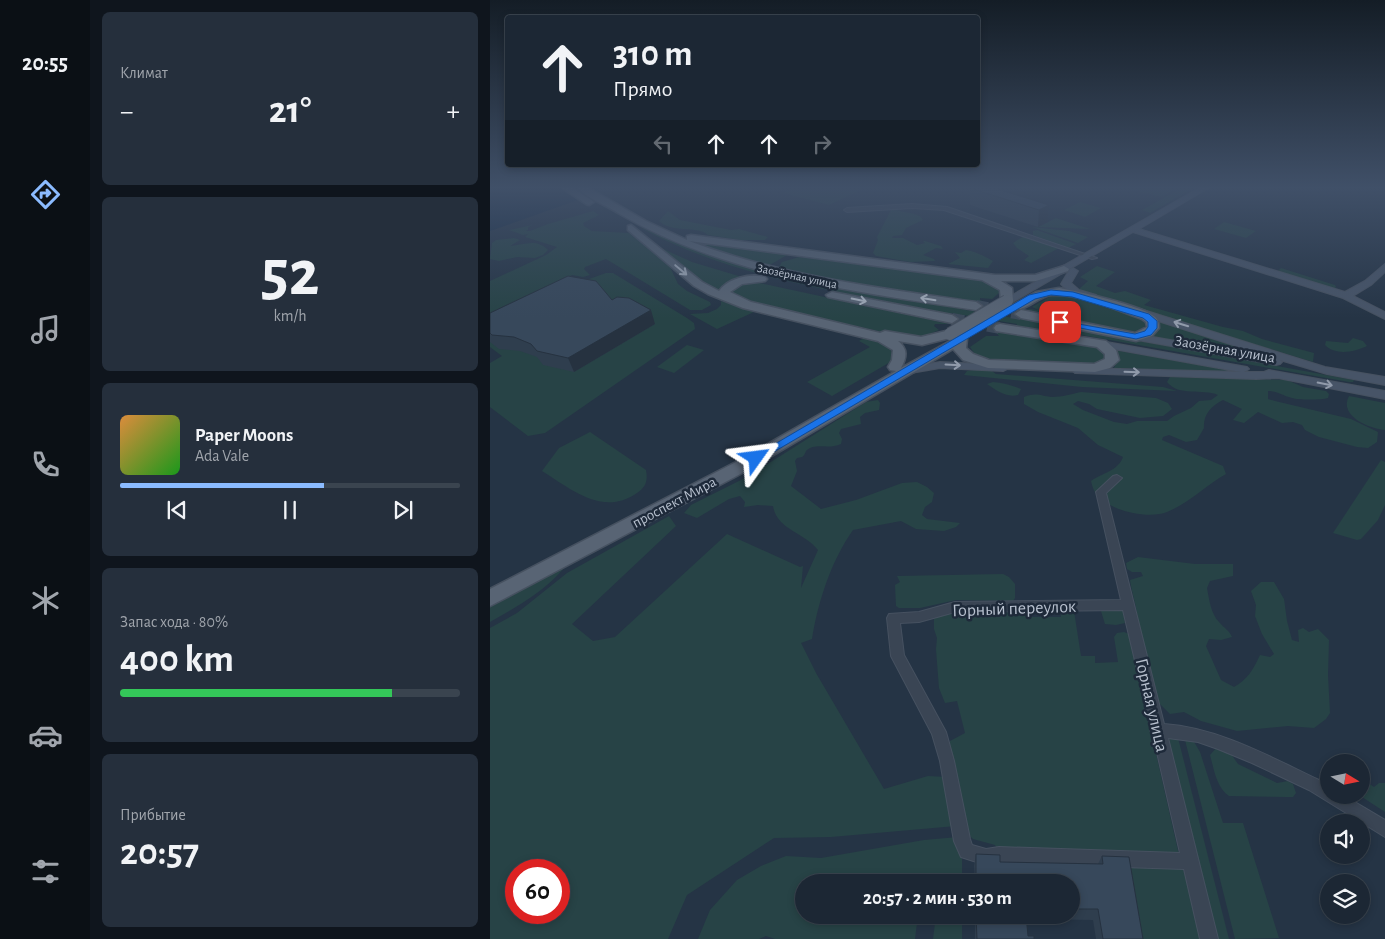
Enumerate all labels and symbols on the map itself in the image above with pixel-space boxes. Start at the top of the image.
street label: Заозёрная улица [756,262,839,291]
one-way arrow [675,265,688,276]
one-way arrow [920,294,936,304]
one-way arrow [850,296,866,305]
pin [1039,301,1081,343]
one-way arrow [1173,319,1189,329]
street label: Заозёрная улица [1173,333,1277,366]
one-way arrow [944,361,960,370]
one-way arrow [1124,368,1140,377]
one-way arrow [1317,379,1333,389]
position arrow [729,431,781,483]
street label: проспект Мира [630,474,719,531]
street label: Горный переулок [952,598,1077,620]
street label: Горная улица [1132,657,1171,754]
north arrow [1320,754,1370,804]
speed limit sign: 60 [505,859,570,924]

